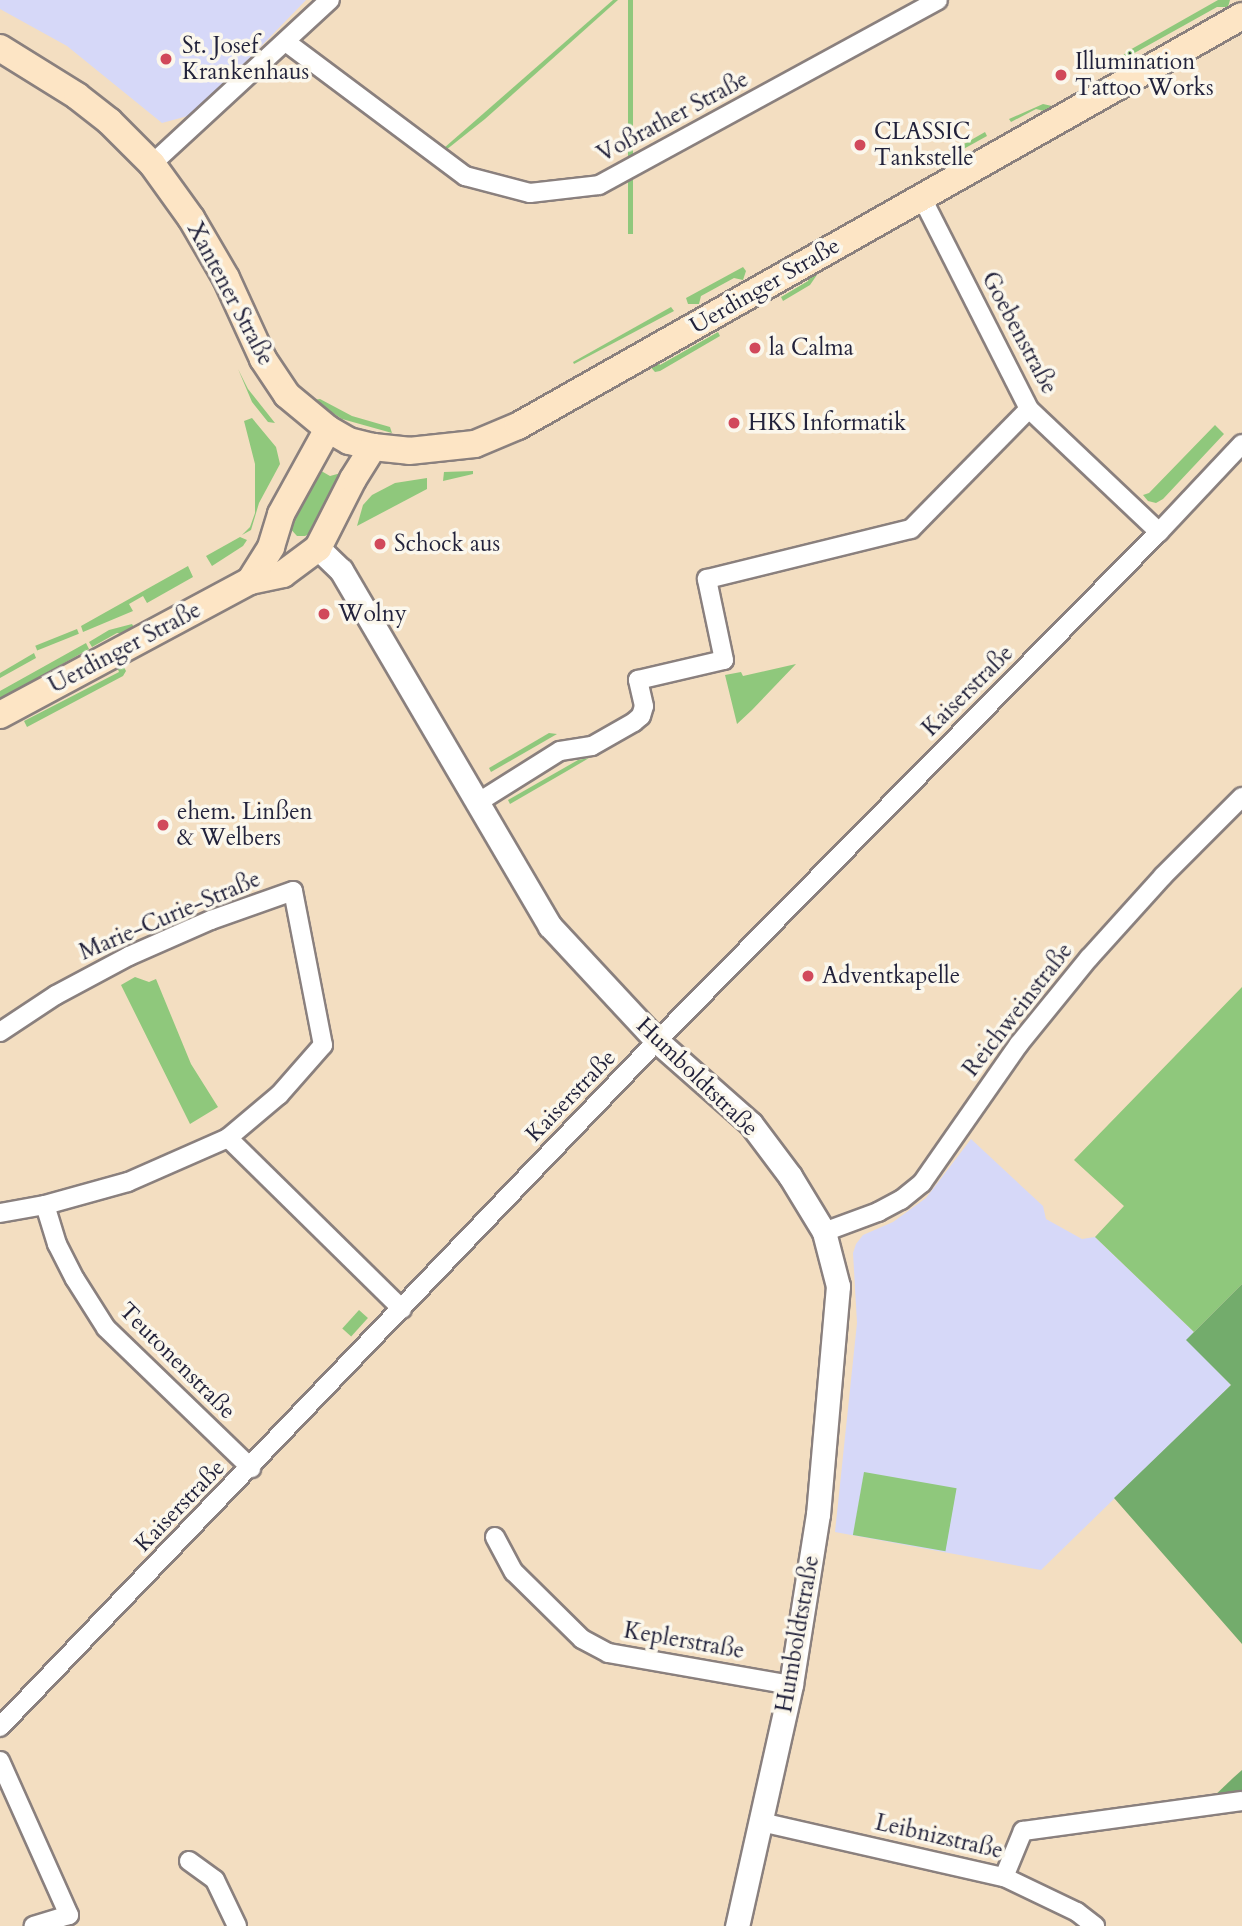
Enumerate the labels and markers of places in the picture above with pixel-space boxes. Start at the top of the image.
place label: St. Josef Krankenhaus [182,32,309,86]
place label: Illumination Tattoo Works [1075,48,1214,102]
marker: St. Josef Krankenhaus [156,49,176,69]
marker: Illumination Tattoo Works [1053,67,1069,83]
place label: CLASSIC Tankstelle [874,118,974,172]
marker: CLASSIC Tankstelle [852,137,868,153]
place label: la Calma [769,334,854,362]
marker: la Calma [747,340,763,356]
place label: HKS Informatik [748,409,906,437]
marker: HKS Informatik [726,415,742,431]
place label: Schock aus [394,530,500,558]
marker: Schock aus [372,536,388,552]
place label: Wolny [338,600,407,628]
marker: Wolny [316,606,332,622]
place label: ehem. Linßen & Welbers [177,798,313,852]
marker: ehem. Linßen & Welbers [155,817,171,833]
place label: Adventkapelle [822,962,960,990]
marker: Adventkapelle [800,968,816,984]

